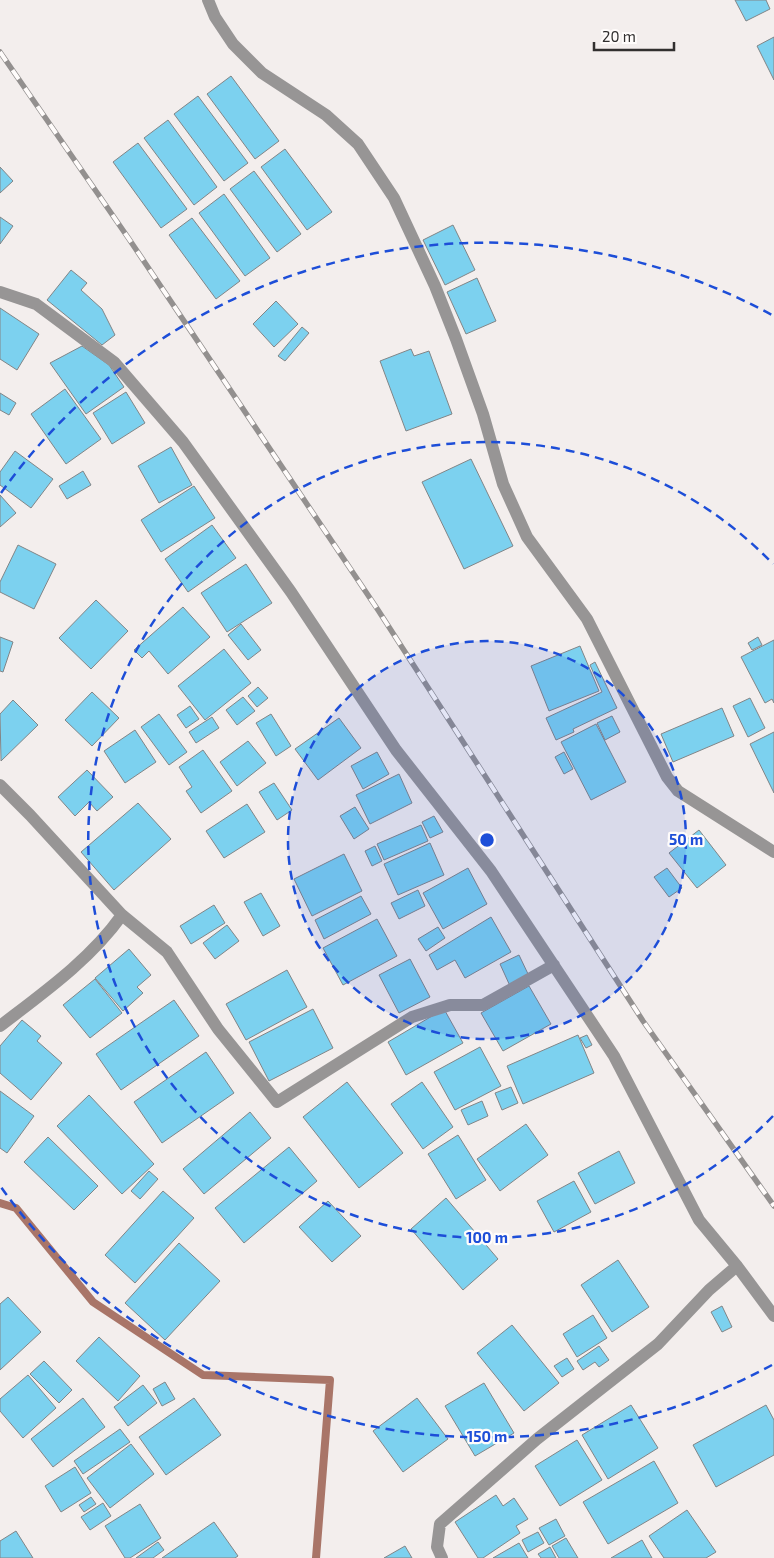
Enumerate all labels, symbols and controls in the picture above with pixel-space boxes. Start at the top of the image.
scale bar [594,20,674,52]
text: 20 m [602,27,636,45]
text: 50 m [669,830,703,848]
centre of rings [478,831,496,849]
text: 100 m [466,1228,508,1246]
text: 150 m [467,1427,507,1445]

